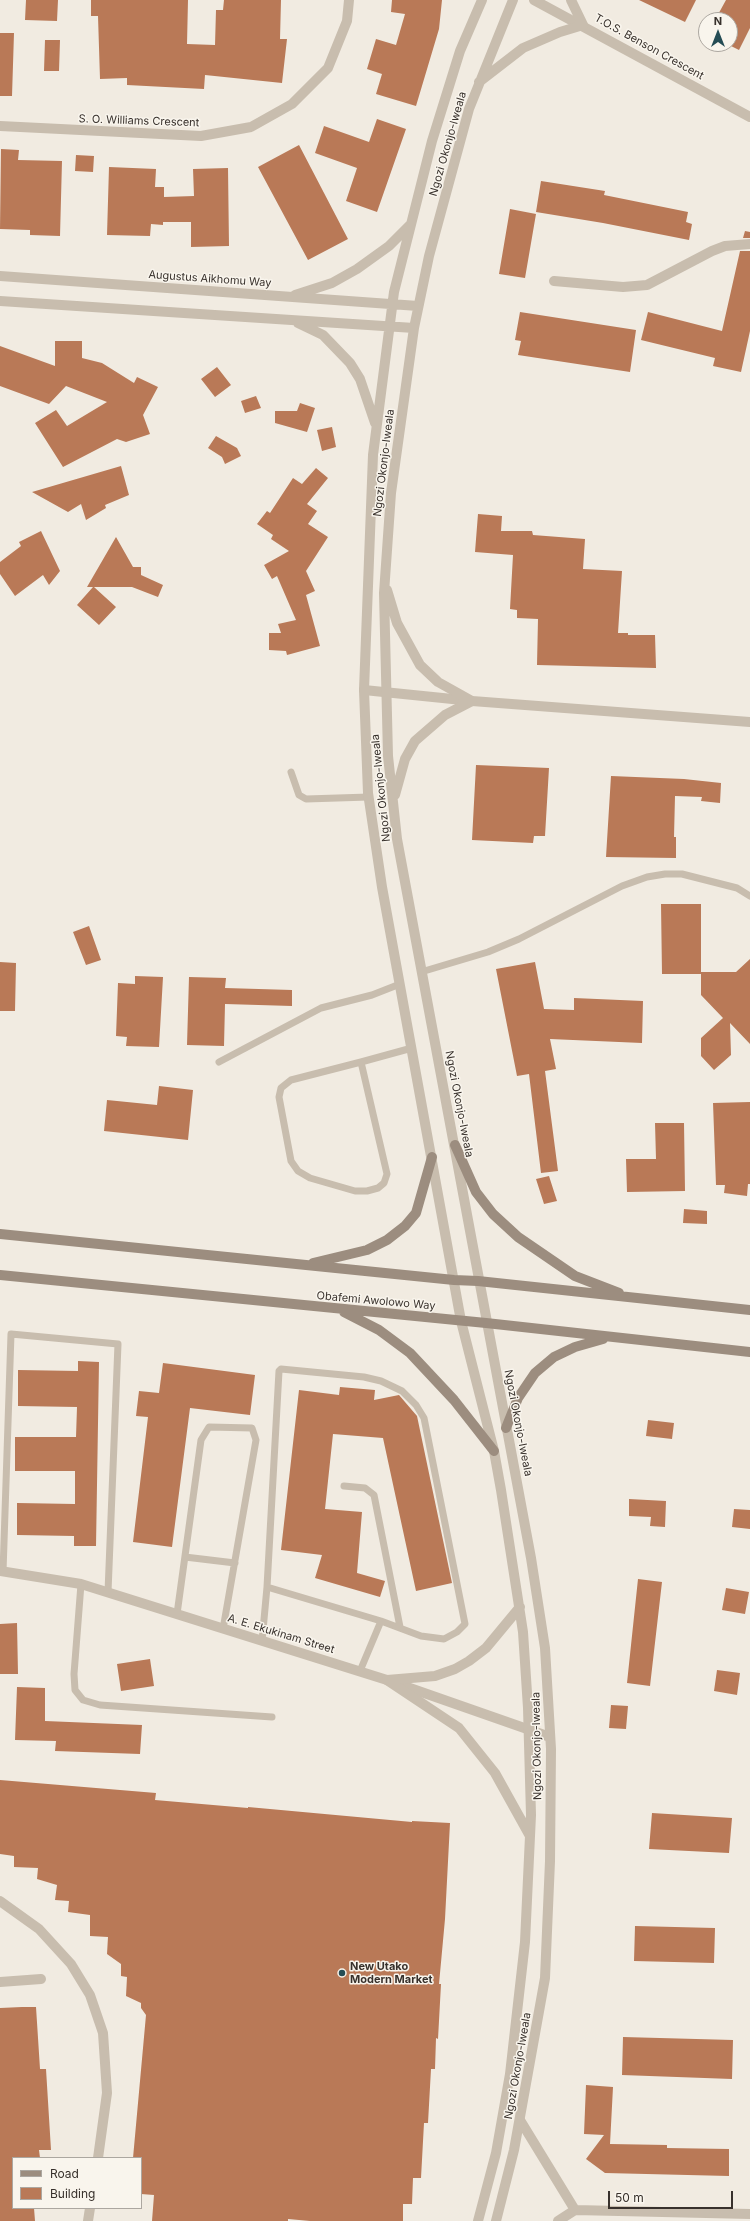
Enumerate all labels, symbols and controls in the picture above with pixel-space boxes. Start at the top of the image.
street label: T.O.S. Benson Crescent [592,11,706,83]
north arrow [698,12,738,52]
text: N [714,14,722,28]
street label: Ngozi Okonjo-Iweala [427,90,469,198]
street label: S. O. Williams Crescent [78,112,200,130]
street label: Augustus Aikhomu Way [148,268,272,290]
street label: Ngozi Okonjo-Iweala [371,408,397,518]
street label: Ngozi Okonjo-Iweala [369,734,393,842]
street label: Ngozi Okonjo-Iweala [442,1050,476,1158]
street label: Obafemi Awolowo Way [316,1289,436,1313]
street label: Ngozi Okonjo-Iweala [501,1369,535,1477]
street label: A. E. Ekukinam Street [226,1611,336,1657]
street label: Ngozi Okonjo-Iweala [529,1692,545,1800]
place label: New Utako Modern Market [350,1960,432,1986]
marker: New Utako Modern Market [337,1968,347,1978]
street label: Ngozi Okonjo-Iweala [502,2012,534,2120]
legend [12,2157,142,2209]
text: Road [50,2166,79,2181]
scale bar [610,2183,735,2209]
text: Building [50,2186,95,2201]
text: 50 m [615,2190,644,2205]

